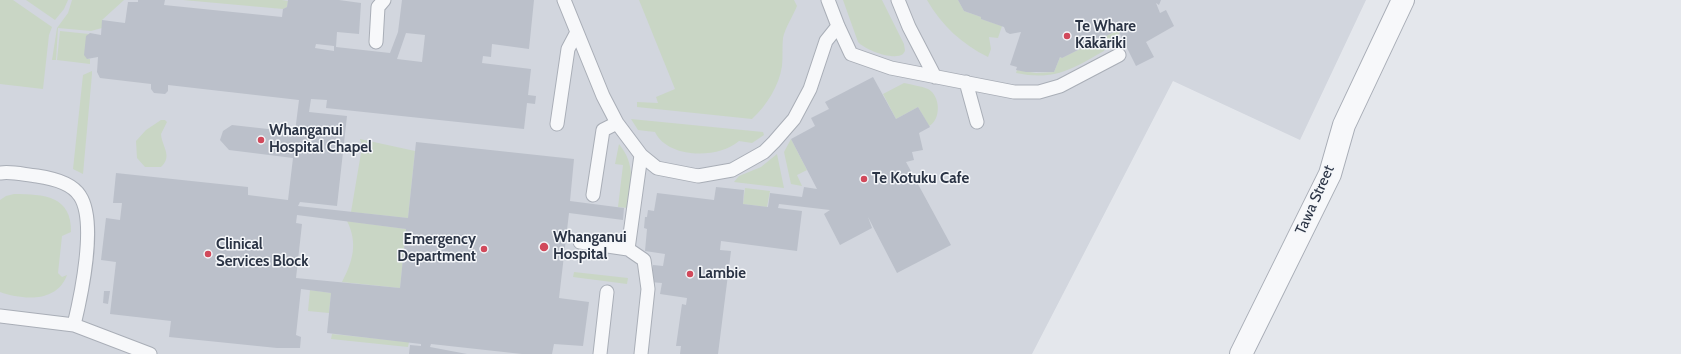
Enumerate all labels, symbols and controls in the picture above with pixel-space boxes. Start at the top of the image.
place label: Te Whare Kākāriki [1075,18,1136,53]
marker: Te Whare Kākāriki [1062,31,1072,41]
place label: Whanganui Hospital Chapel [269,122,372,157]
marker: Whanganui Hospital Chapel [256,135,266,145]
street label: Tawa Street [1292,163,1338,237]
place label: Te Kotuku Cafe [872,170,969,188]
marker: Te Kotuku Cafe [859,174,869,184]
place label: Whanganui Hospital [553,229,627,264]
place label: Emergency Department [397,231,476,266]
place label: Clinical Services Block [216,236,308,271]
marker: Whanganui Hospital [538,241,550,253]
marker: Emergency Department [479,244,489,254]
marker: Clinical Services Block [203,249,213,259]
place label: Lambie [698,265,746,283]
marker: Lambie [685,269,695,279]

